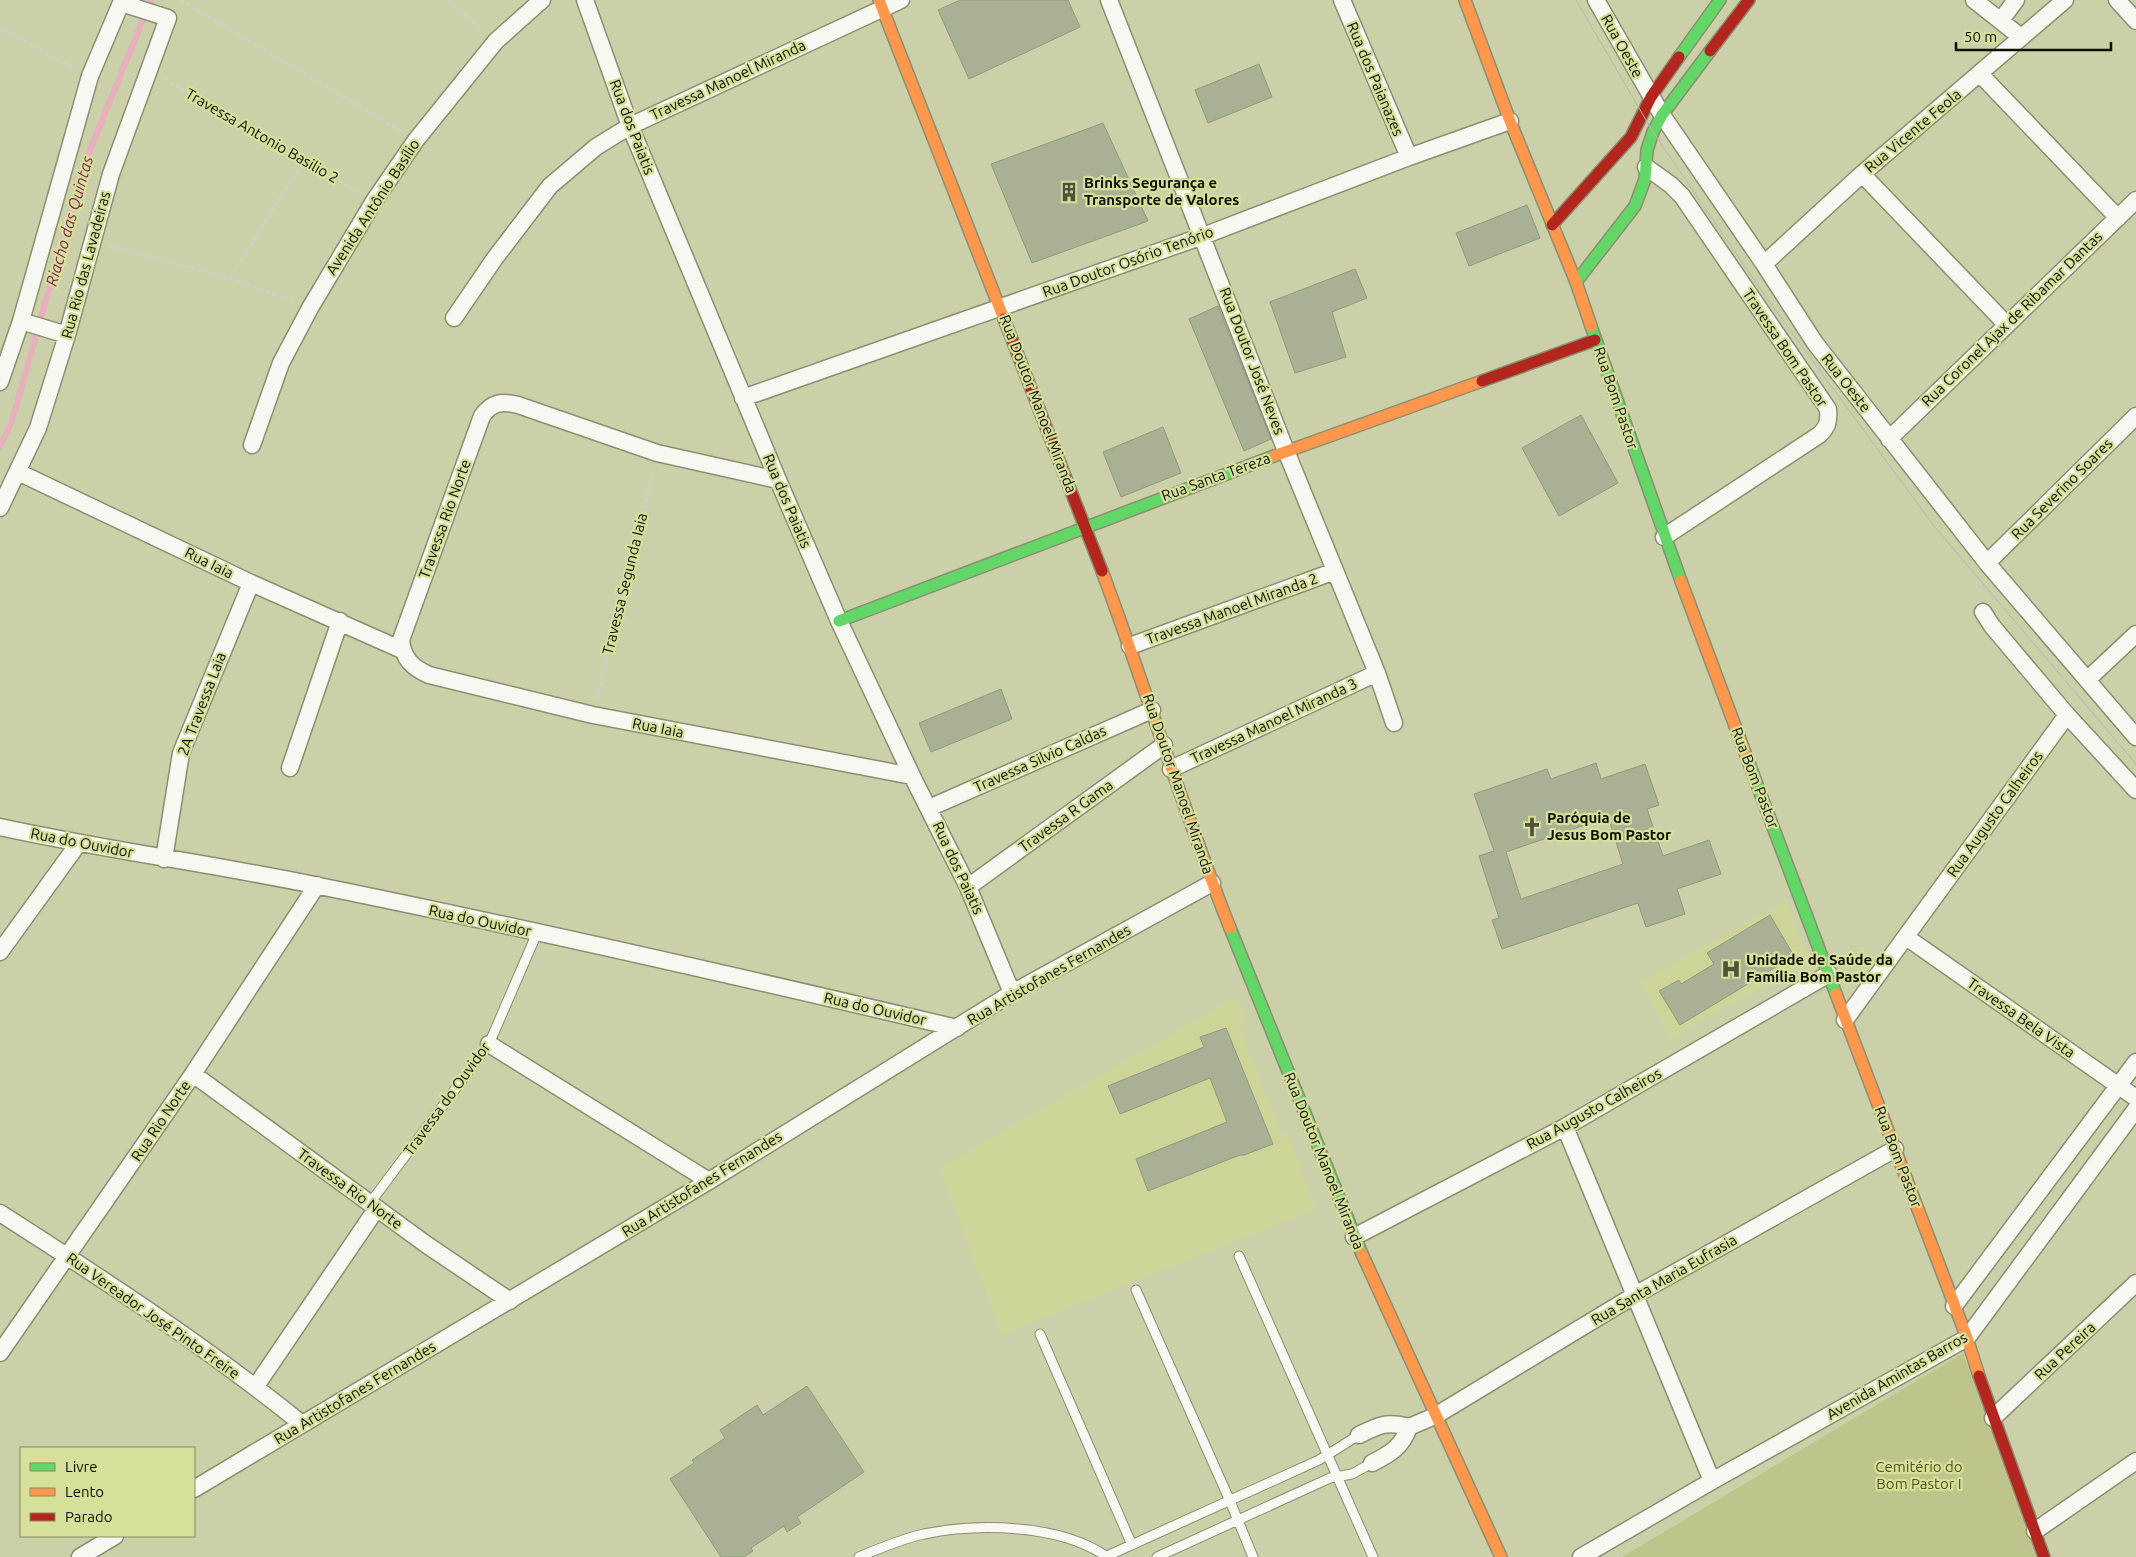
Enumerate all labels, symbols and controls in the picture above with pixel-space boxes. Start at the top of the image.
street label: Rua Oeste [1598,11,1647,80]
street label: Rua dos Paianazes [1344,19,1407,138]
scale bar [1956,20,2111,52]
text: 50 m [1964,28,1997,45]
street label: Travessa Manoel Miranda [647,36,808,123]
street label: Rua dos Paiatis [607,77,658,177]
street label: Travessa Antonio Basilio 2 [183,85,342,186]
street label: Rua Vicente Feola [1861,85,1964,176]
street label: Avenida Antônio Basílio [322,136,423,278]
water label: Riacho das Quintas [42,154,97,288]
place label: Brinks Segurança e Transporte de Valores [1084,174,1239,208]
building icon: Brinks Segurança e Transporte de Valores [1058,181,1080,203]
street label: Rua Rio das Lavadeiras [58,189,113,340]
street label: Rua Doutor Osório Tenório [1040,223,1216,300]
street label: Rua Coronel Ajax de Ribamar Dantas [1918,228,2105,410]
street label: Rua Doutor José Neves [1217,285,1288,437]
street label: Travessa Bom Pastor [1740,285,1831,410]
street label: Rua Doutor Manoel Miranda [997,312,1080,495]
street label: Rua Bom Pastor [1591,344,1642,452]
street label: Rua Oeste [1818,350,1875,415]
street label: Rua Severino Soares [2008,435,2116,543]
street label: Rua Santa Tereza [1159,449,1273,504]
street label: Rua dos Paiatis [760,451,815,550]
street label: Travessa Rio Norte [415,457,474,581]
street label: Travessa Segunda Iaia [599,511,650,657]
street label: Rua Iaia [182,544,236,582]
street label: Travessa Manoel Miranda 2 [1144,569,1320,648]
street label: 2A Travessa Laia [174,650,229,758]
street label: Travessa Manoel Miranda 3 [1188,674,1360,767]
street label: Rua Doutor Manoel Miranda [1140,691,1217,876]
street label: Rua Iaia [631,714,685,741]
street label: Travessa Silvio Caldas [971,722,1109,795]
street label: Rua Bom Pastor [1728,725,1783,831]
street label: Rua Augusto Calheiros [1943,747,2046,880]
street label: Travessa R Gama [1015,776,1116,855]
place label: Paróquia de Jesus Bom Pastor [1547,809,1672,843]
church icon: Paróquia de Jesus Bom Pastor [1521,816,1543,838]
street label: Rua dos Paiatis [930,819,987,917]
street label: Rua do Ouvidor [29,824,135,861]
street label: Rua do Ouvidor [427,901,533,940]
street label: Rua Artistofanes Fernandes [964,921,1133,1028]
place label: Unidade de Saúde da Família Bom Pastor [1746,951,1893,985]
hospital icon: Unidade de Saúde da Família Bom Pastor [1720,958,1742,980]
street label: Travessa Bela Vista [1964,974,2078,1061]
street label: Rua do Ouvidor [822,988,928,1029]
street label: Travessa do Ouvidor [400,1038,494,1159]
street label: Rua Augusto Calheiros [1523,1064,1664,1153]
street label: Rua Doutor Manoel Miranda [1281,1070,1368,1252]
street label: Rua Rio Norte [127,1077,194,1164]
street label: Rua Bom Pastor [1871,1104,1926,1210]
street label: Rua Artistofanes Fernandes [619,1127,785,1240]
street label: Travessa Rio Norte [295,1145,406,1232]
street label: Rua Santa Maria Eufrasia [1588,1231,1740,1328]
street label: Rua Vereador José Pinto Freire [63,1249,243,1382]
street label: Rua Pereira [2031,1318,2099,1383]
street label: Avenida Amintas Barros [1823,1328,1970,1423]
street label: Rua Artistofanes Fernandes [271,1337,439,1448]
legend [20,1447,195,1537]
text: Livre [65,1458,98,1475]
park label: Cemitério do Bom Pastor I [1875,1458,1963,1492]
text: Lento [65,1483,104,1500]
text: Parado [65,1508,112,1525]

